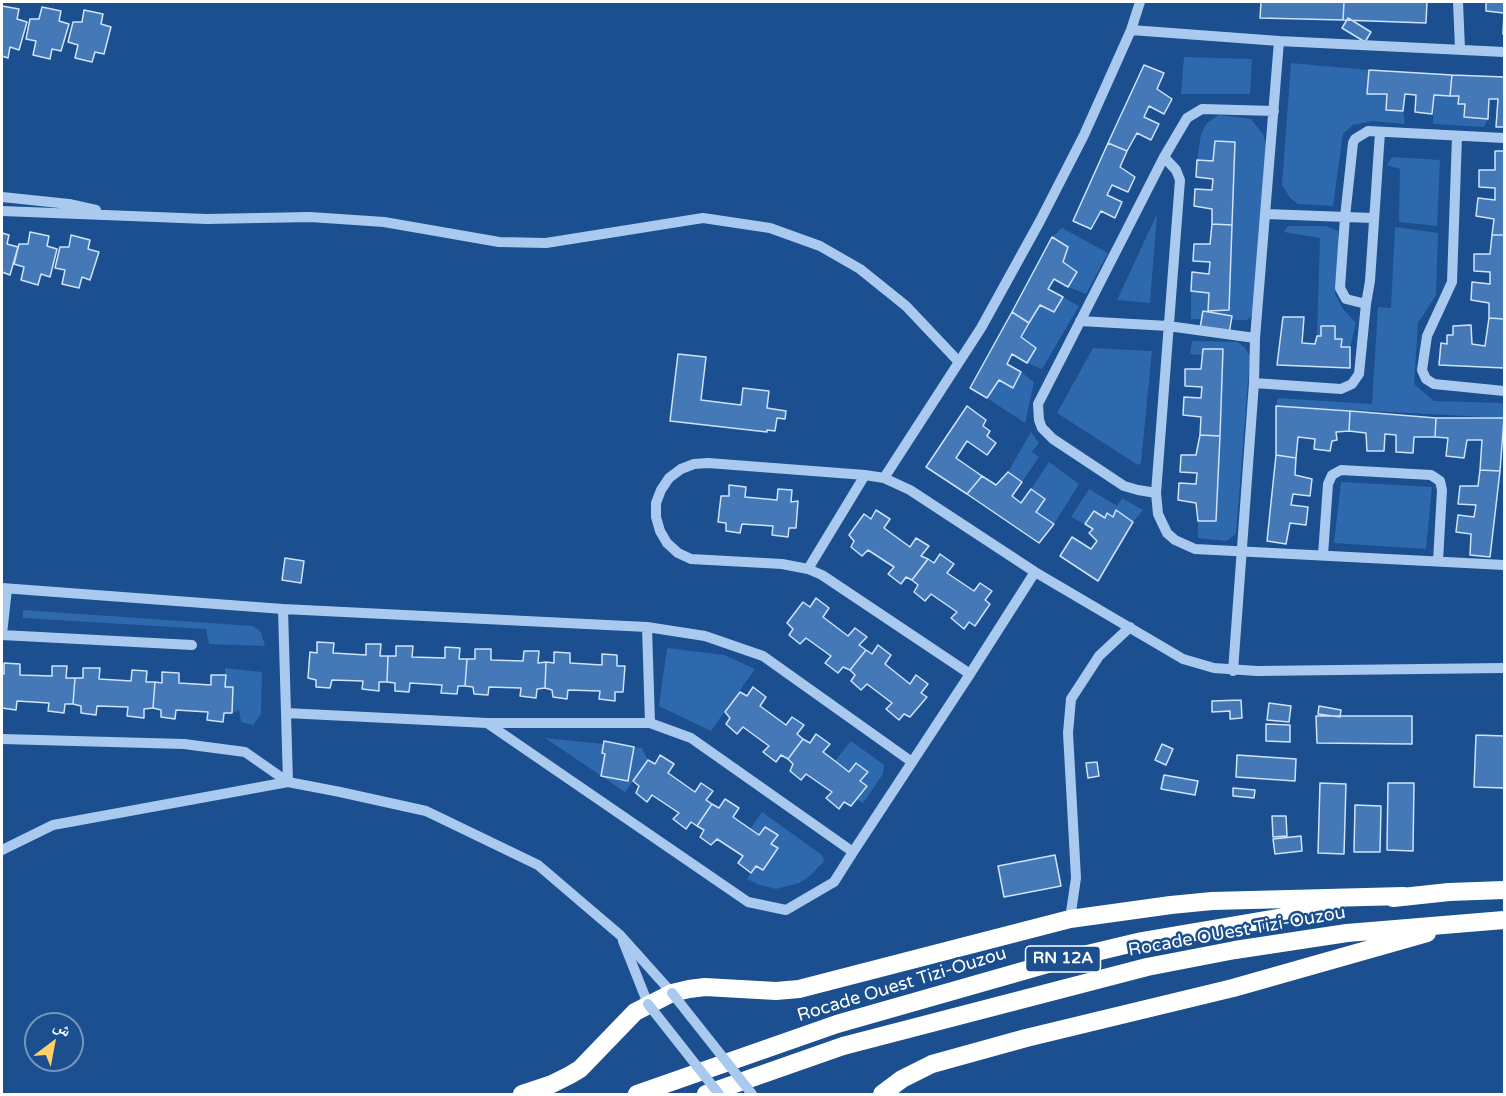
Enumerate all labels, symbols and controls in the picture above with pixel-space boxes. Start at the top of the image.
street label: Rocade OUest Tizi-Ouzou [1127,902,1347,962]
street label: Rocade Ouest Tizi-Ouzou [795,943,1009,1027]
road number: RN 12A [1026,946,1100,972]
north arrow [24,1012,84,1072]
text: ش [50,1015,75,1041]

